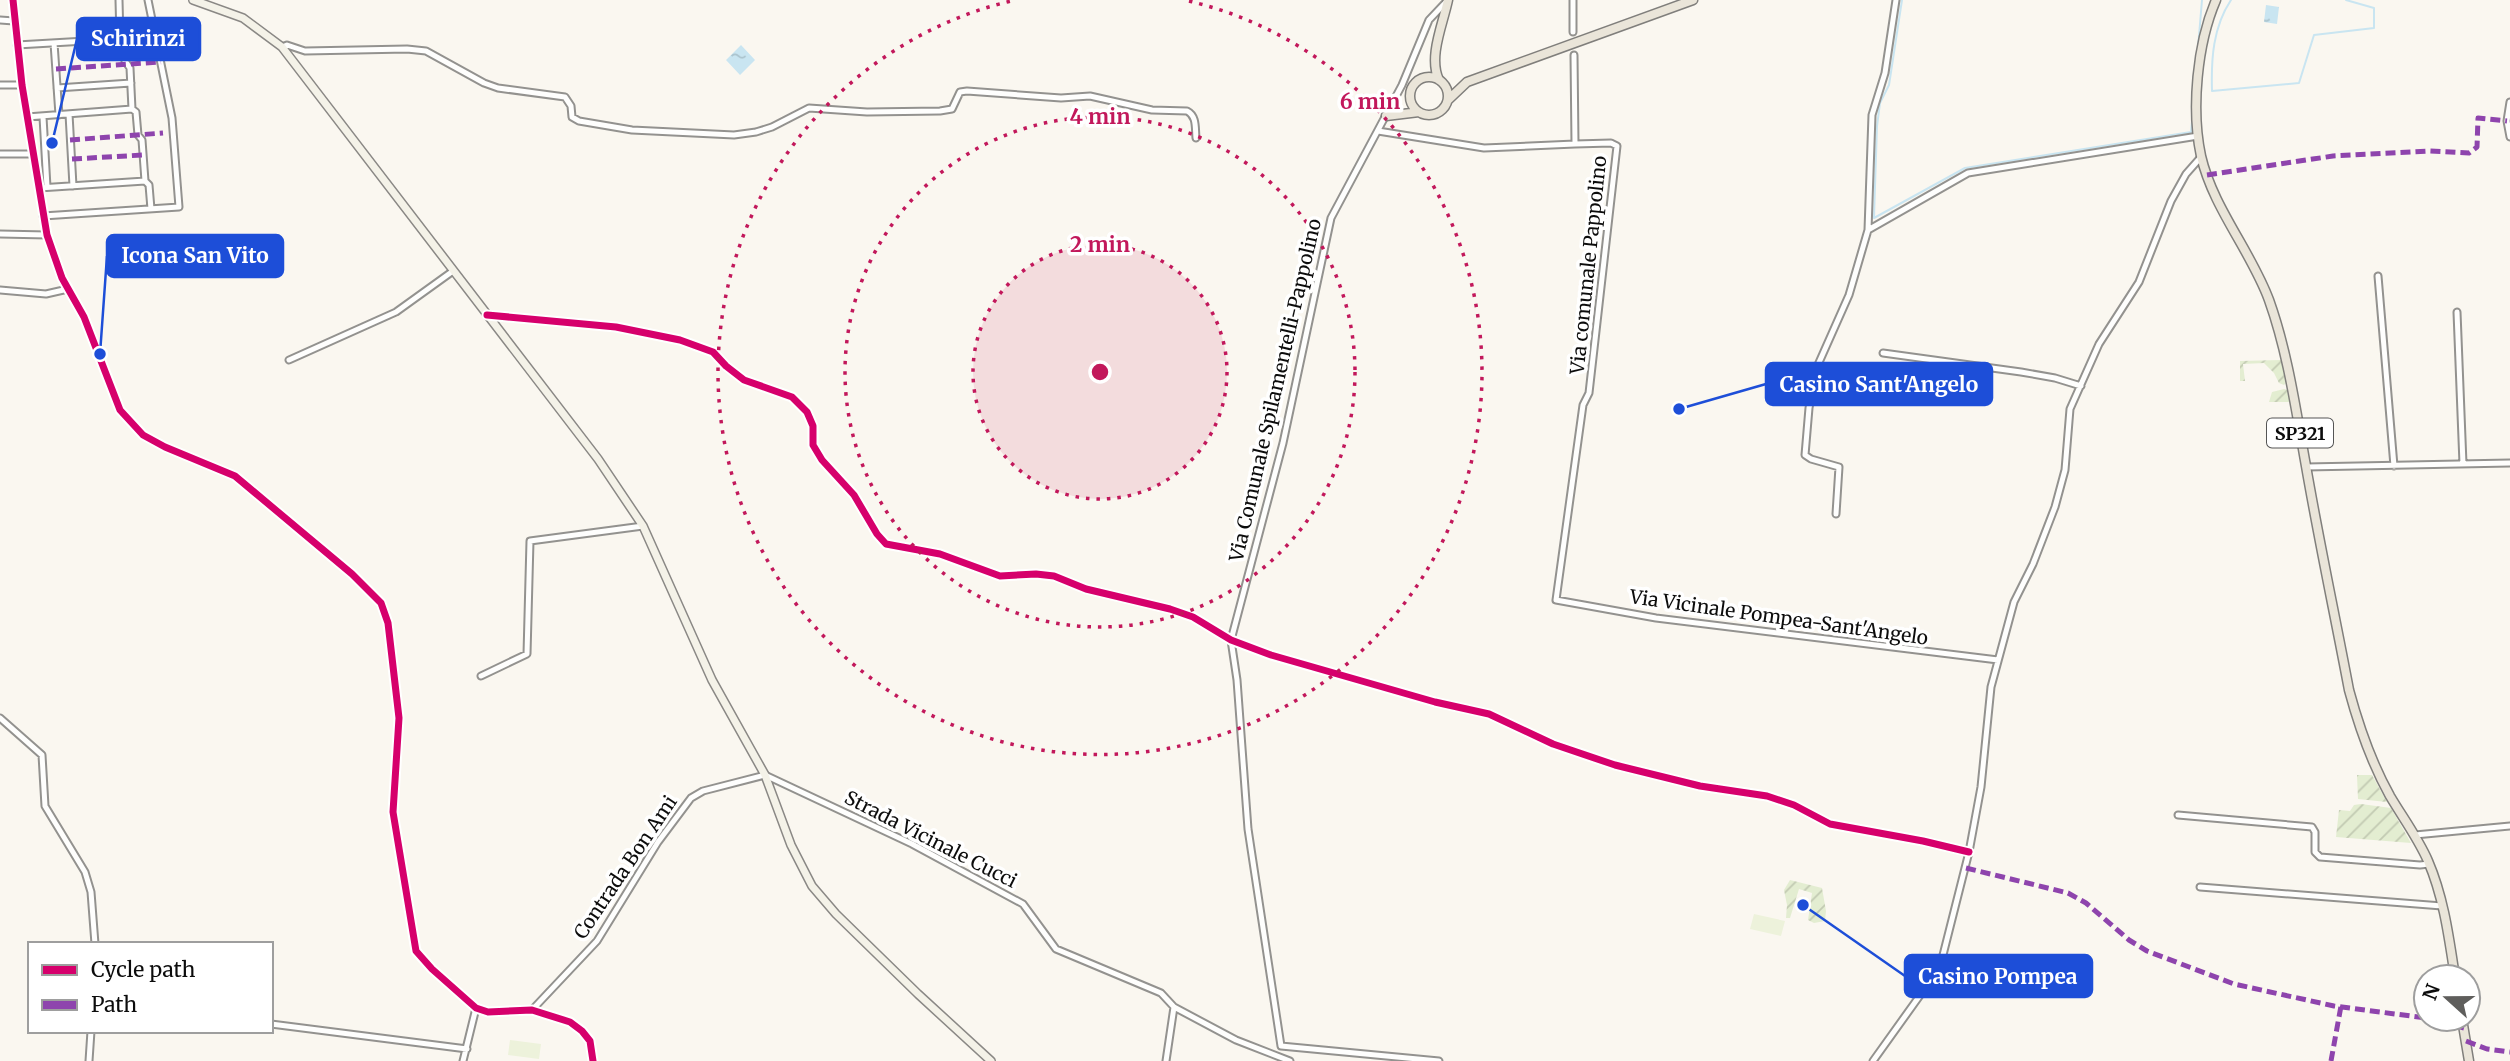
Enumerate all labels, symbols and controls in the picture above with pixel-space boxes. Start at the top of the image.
callout: Schirinzi [77,18,200,60]
text: Schirinzi [91,25,185,52]
text: 6 min [1340,88,1400,115]
text: 4 min [1070,103,1130,130]
street label: Via comunale Pappolino [1564,154,1611,377]
street label: Via Comunale Spilamentelli-Pappolino [1224,216,1326,565]
text: 2 min [1070,231,1130,258]
callout: Icona San Vito [107,235,283,277]
text: Icona San Vito [121,242,269,269]
centre of rings [1088,360,1112,384]
callout: Casino Sant'Angelo [1766,363,1992,405]
text: Casino Sant'Angelo [1780,371,1978,398]
road number: SP321 [2267,418,2333,447]
street label: Via Vicinale Pompea-Sant'Angelo [1627,584,1930,650]
street label: Strada Vicinale Cucci [841,785,1021,893]
street label: Contrada Bon Ami [568,791,682,943]
legend [28,942,273,1033]
callout: Casino Pompea [1905,955,2092,997]
text: Cycle path [91,956,195,983]
text: Casino Pompea [1919,963,2078,990]
north arrow [2412,963,2482,1033]
text: N [2417,981,2445,1003]
text: Path [91,991,137,1018]

